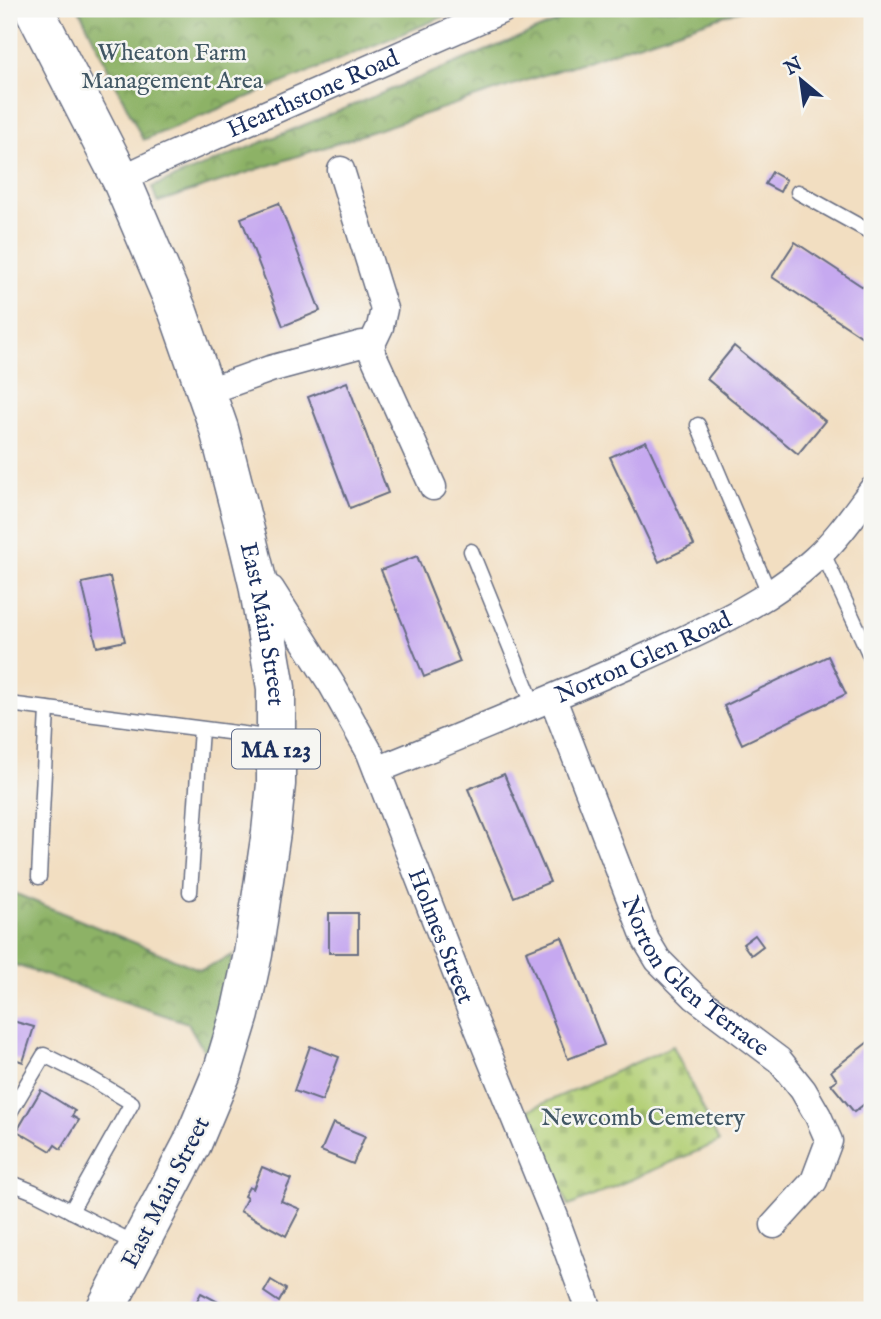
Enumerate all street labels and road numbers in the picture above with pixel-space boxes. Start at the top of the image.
street label: Hearthstone Road [223,43,404,146]
street label: East Main Street [232,539,290,706]
street label: Norton Glen Road [551,605,737,712]
road number: MA 123 [232,730,320,768]
street label: Holmes Street [400,865,480,1009]
street label: Norton Glen Terrace [614,892,775,1064]
street label: East Main Street [115,1112,218,1274]

